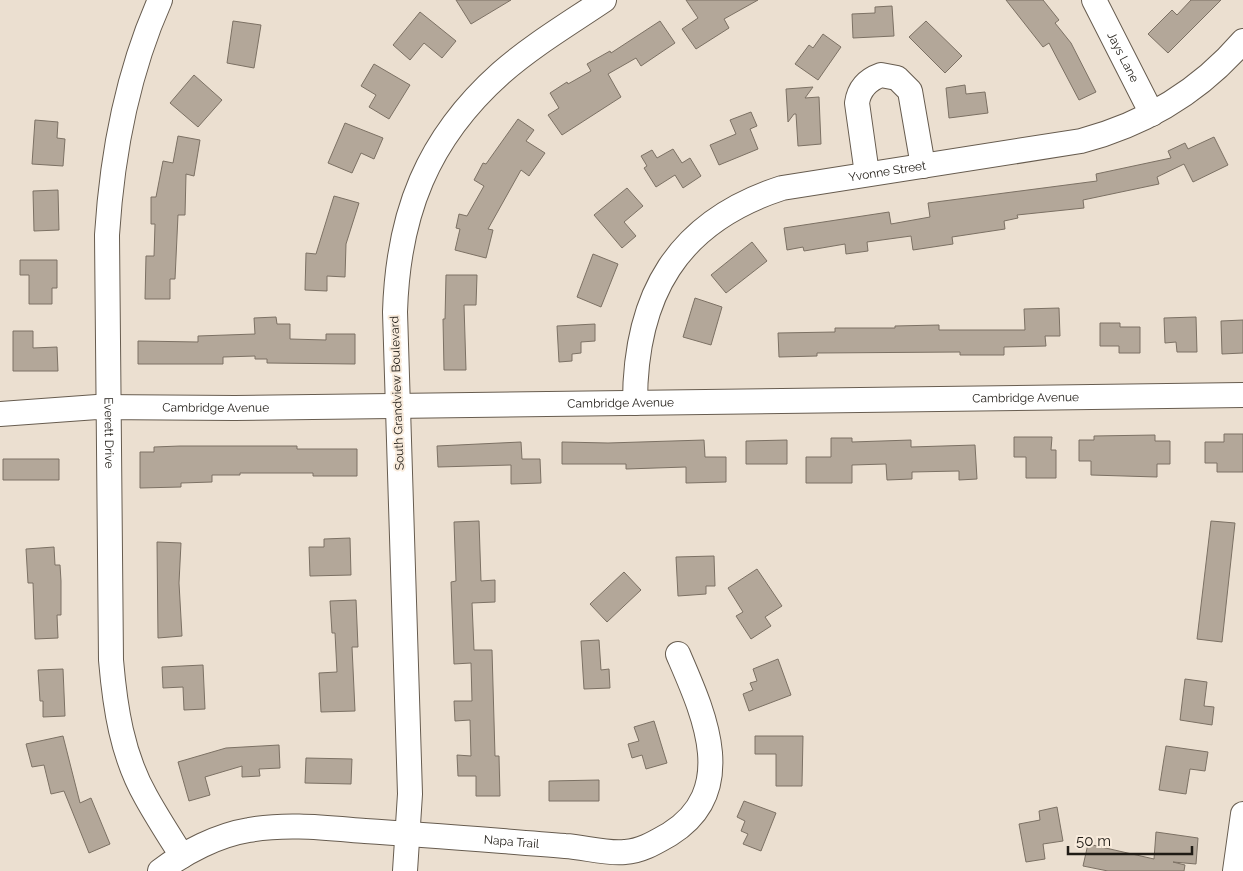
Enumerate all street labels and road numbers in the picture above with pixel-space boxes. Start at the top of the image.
street label: Jays Lane [1104,29,1142,85]
street label: Yvonne Street [848,158,927,184]
street label: South Grandview Boulevard [387,316,407,470]
street label: Cambridge Avenue [972,390,1079,405]
street label: Cambridge Avenue [567,395,674,411]
street label: Everett Drive [102,397,116,468]
street label: Cambridge Avenue [162,400,269,415]
street label: Napa Trail [483,833,540,851]

